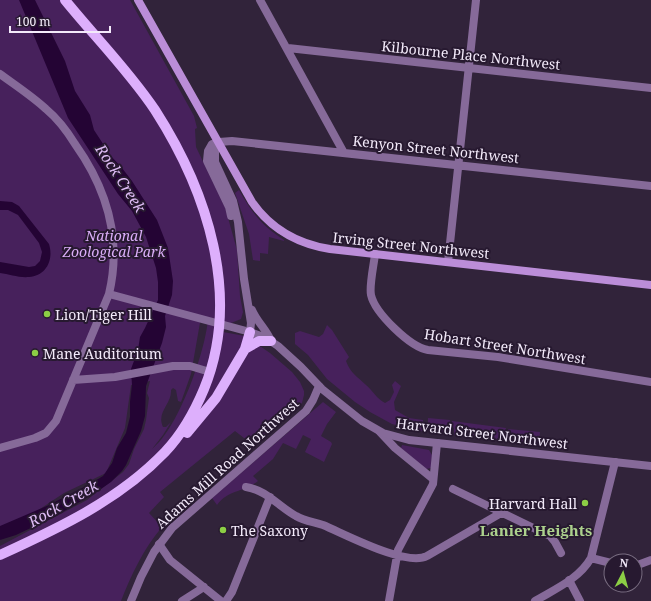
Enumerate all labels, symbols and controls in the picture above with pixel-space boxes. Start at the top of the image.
scale bar [10,8,110,34]
text: 100 m [16,13,51,30]
street label: Kilbourne Place Northwest [381,36,561,74]
street label: Kenyon Street Northwest [352,131,520,167]
water label: Rock Creek [91,139,151,216]
park label: National Zoological Park [62,226,167,261]
street label: Irving Street Northwest [332,227,490,263]
place label: Lion/Tiger Hill [55,305,153,324]
marker: Lion/Tiger Hill [42,309,52,319]
street label: Hobart Street Northwest [423,324,587,368]
place label: Mane Auditorium [43,344,162,363]
marker: Mane Auditorium [30,348,40,358]
street label: Adams Mill Road Northwest [151,393,303,532]
street label: Harvard Street Northwest [395,413,569,453]
water label: Rock Creek [23,475,102,532]
place label: Harvard Hall [489,494,578,513]
marker: Harvard Hall [580,498,590,508]
district label: Lanier Heights [480,520,592,540]
place label: The Saxony [231,521,308,540]
marker: The Saxony [218,525,228,535]
north arrow [603,553,643,593]
text: N [619,555,630,571]

